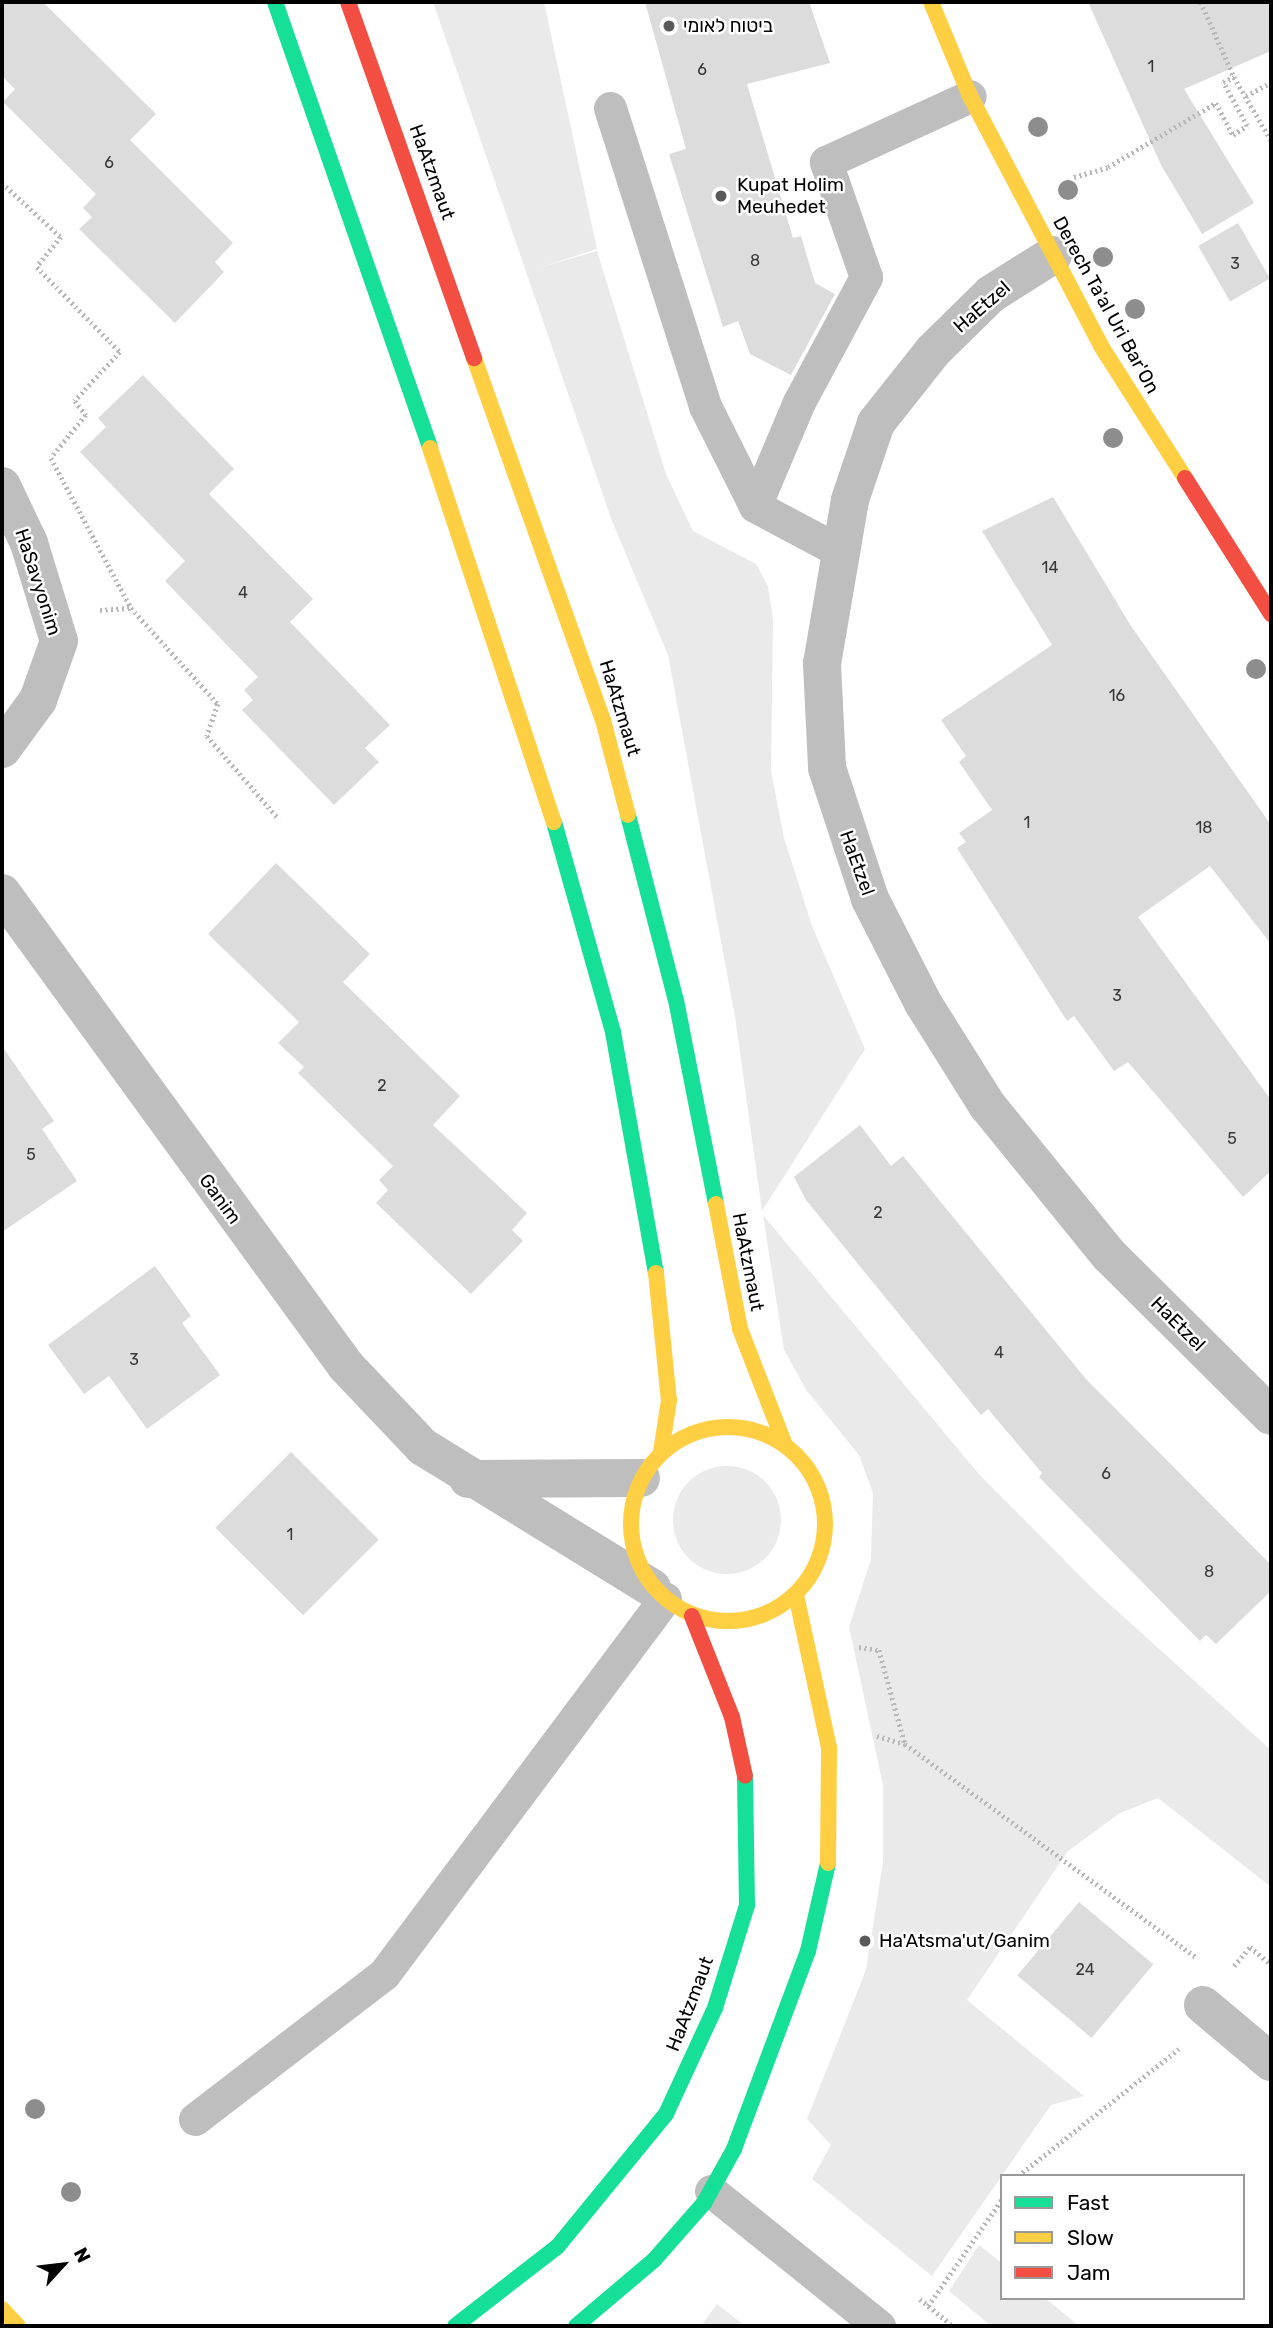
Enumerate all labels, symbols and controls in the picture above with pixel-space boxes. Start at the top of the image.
place label: ביטוח לאומי [683,15,773,37]
marker: ביטוח לאומי [661,18,677,34]
house number: 1 [1148,57,1154,77]
house number: 6 [697,60,707,80]
street label: HaAtzmaut [404,121,460,223]
house number: 6 [104,153,114,173]
place label: Kupat Holim Meuhedet [737,174,844,218]
marker: Kupat Holim Meuhedet [711,186,731,206]
street label: Derech Ta'al Uri Bar'On [1048,212,1164,398]
house number: 8 [750,251,760,271]
house number: 3 [1230,254,1240,274]
street label: HaEtzel [949,276,1015,338]
street label: HaSavyonim [10,526,66,638]
house number: 14 [1042,558,1058,578]
house number: 4 [238,583,248,603]
street label: HaAtzmaut [595,657,645,759]
house number: 16 [1109,686,1125,706]
house number: 1 [1024,813,1030,833]
house number: 18 [1195,818,1213,838]
street label: HaEtzel [835,827,879,899]
house number: 3 [1112,986,1122,1006]
house number: 2 [377,1076,387,1096]
house number: 5 [1227,1129,1237,1149]
house number: 5 [26,1145,36,1165]
street label: Ganim [194,1169,246,1229]
house number: 2 [873,1203,883,1223]
street label: HaAtzmaut [727,1211,769,1313]
street label: HaEtzel [1146,1292,1210,1356]
house number: 4 [994,1343,1004,1363]
house number: 3 [129,1350,139,1370]
house number: 6 [1101,1464,1111,1484]
house number: 1 [287,1525,293,1545]
house number: 8 [1204,1562,1214,1582]
place label: Ha'Atsma'ut/Ganim [879,1930,1050,1952]
marker: Ha'Atsma'ut/Ganim [857,1933,873,1949]
street label: HaAtzmaut [662,1953,718,2055]
house number: 24 [1075,1960,1095,1980]
legend [1000,2174,1245,2300]
text: Fast [1067,2190,1109,2215]
text: Slow [1067,2225,1114,2250]
north arrow [28,2230,98,2300]
text: N [69,2244,96,2267]
text: Jam [1067,2260,1111,2285]

